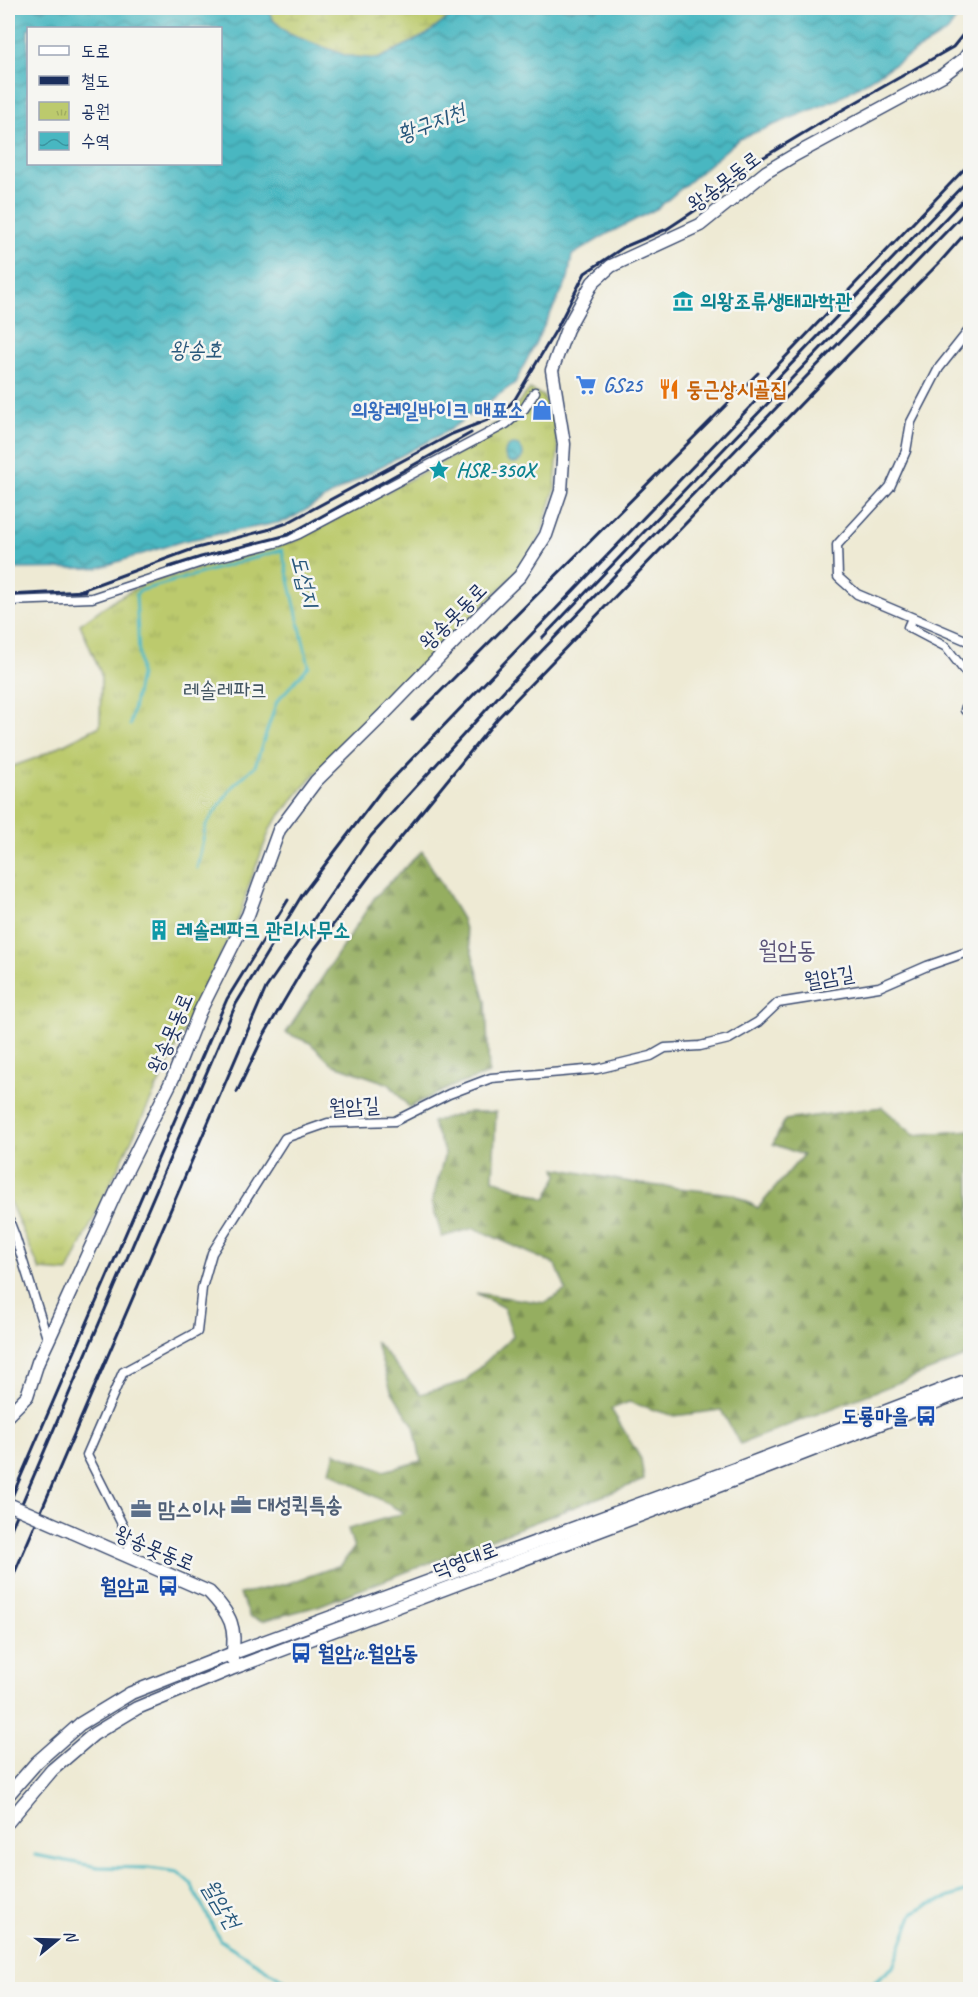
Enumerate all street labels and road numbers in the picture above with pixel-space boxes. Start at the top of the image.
street label: 왕송못동로 [682,145,766,217]
street label: 왕송못동로 [414,577,492,655]
street label: 월암길 [802,960,856,994]
street label: 왕송못동로 [142,989,198,1077]
street label: 월암길 [328,1091,380,1121]
street label: 왕송못동로 [111,1520,199,1576]
street label: 덕영대로 [429,1536,501,1584]

